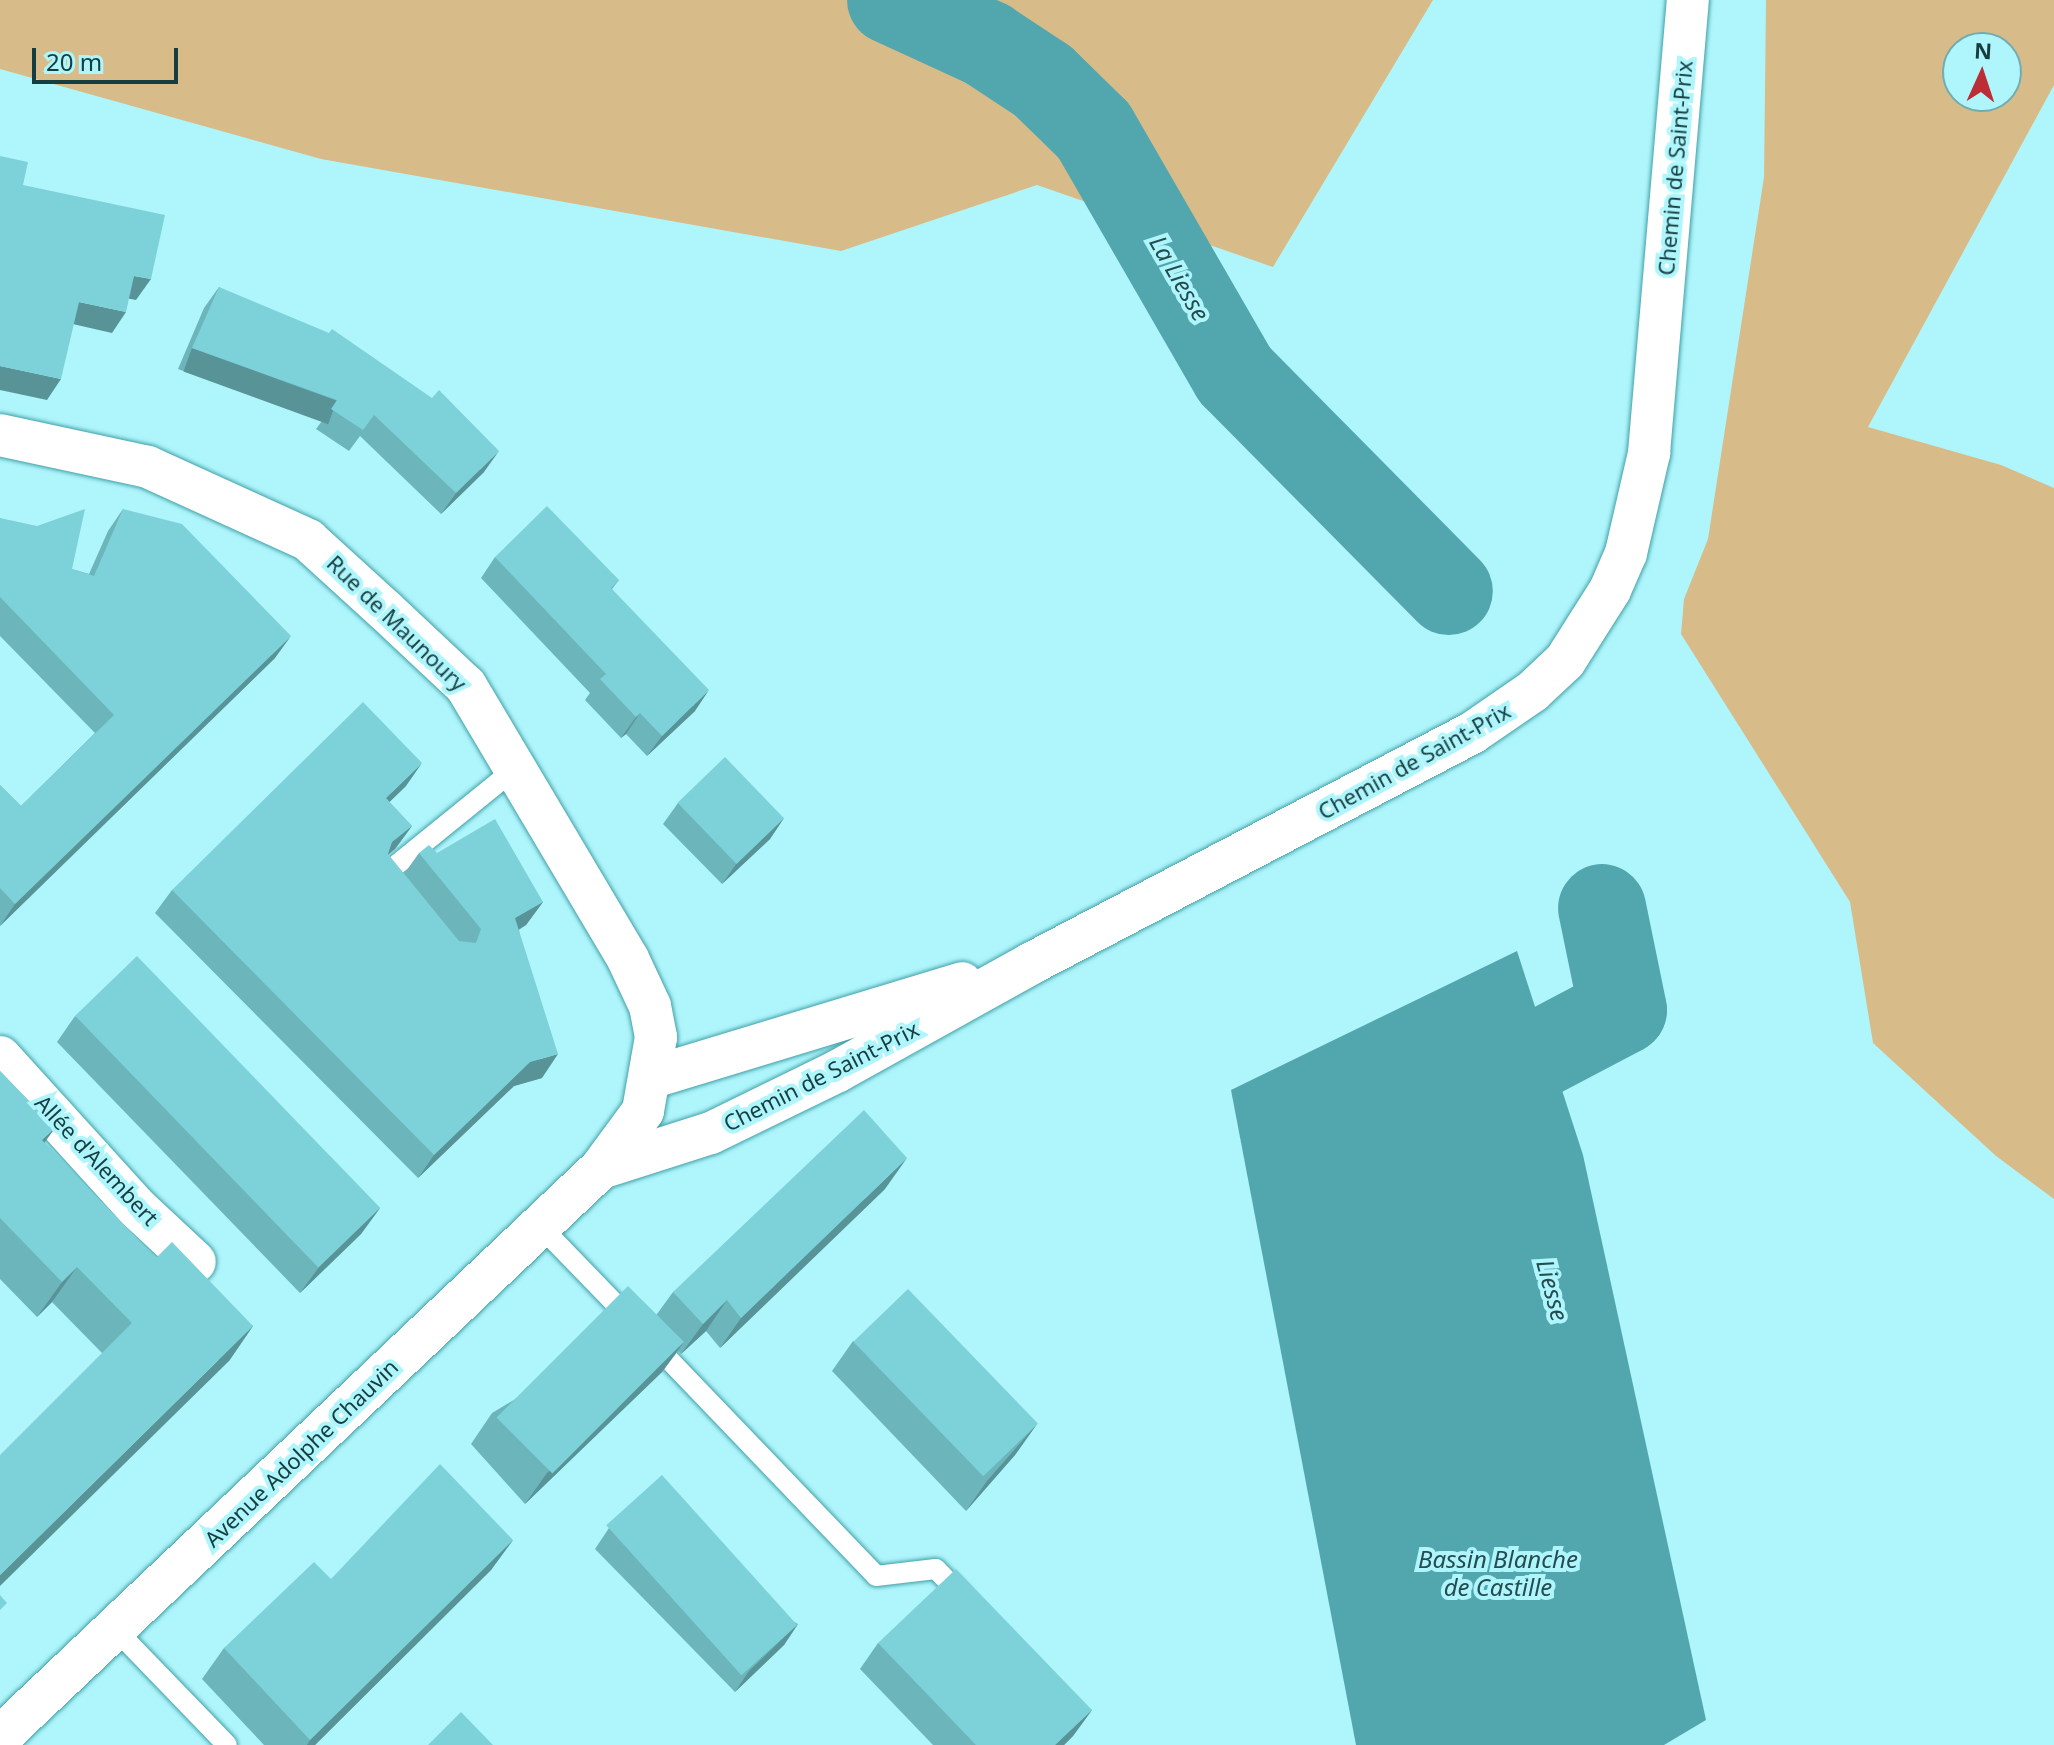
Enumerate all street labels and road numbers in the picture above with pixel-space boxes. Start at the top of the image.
street label: Chemin de Saint-Prix [1652,59,1698,277]
street label: Rue de Maunoury [322,550,472,696]
street label: Chemin de Saint-Prix [1313,697,1515,825]
street label: Chemin de Saint-Prix [719,1015,923,1137]
street label: Allée d'Alembert [30,1089,164,1231]
street label: Avenue Adolphe Chauvin [199,1354,403,1552]

